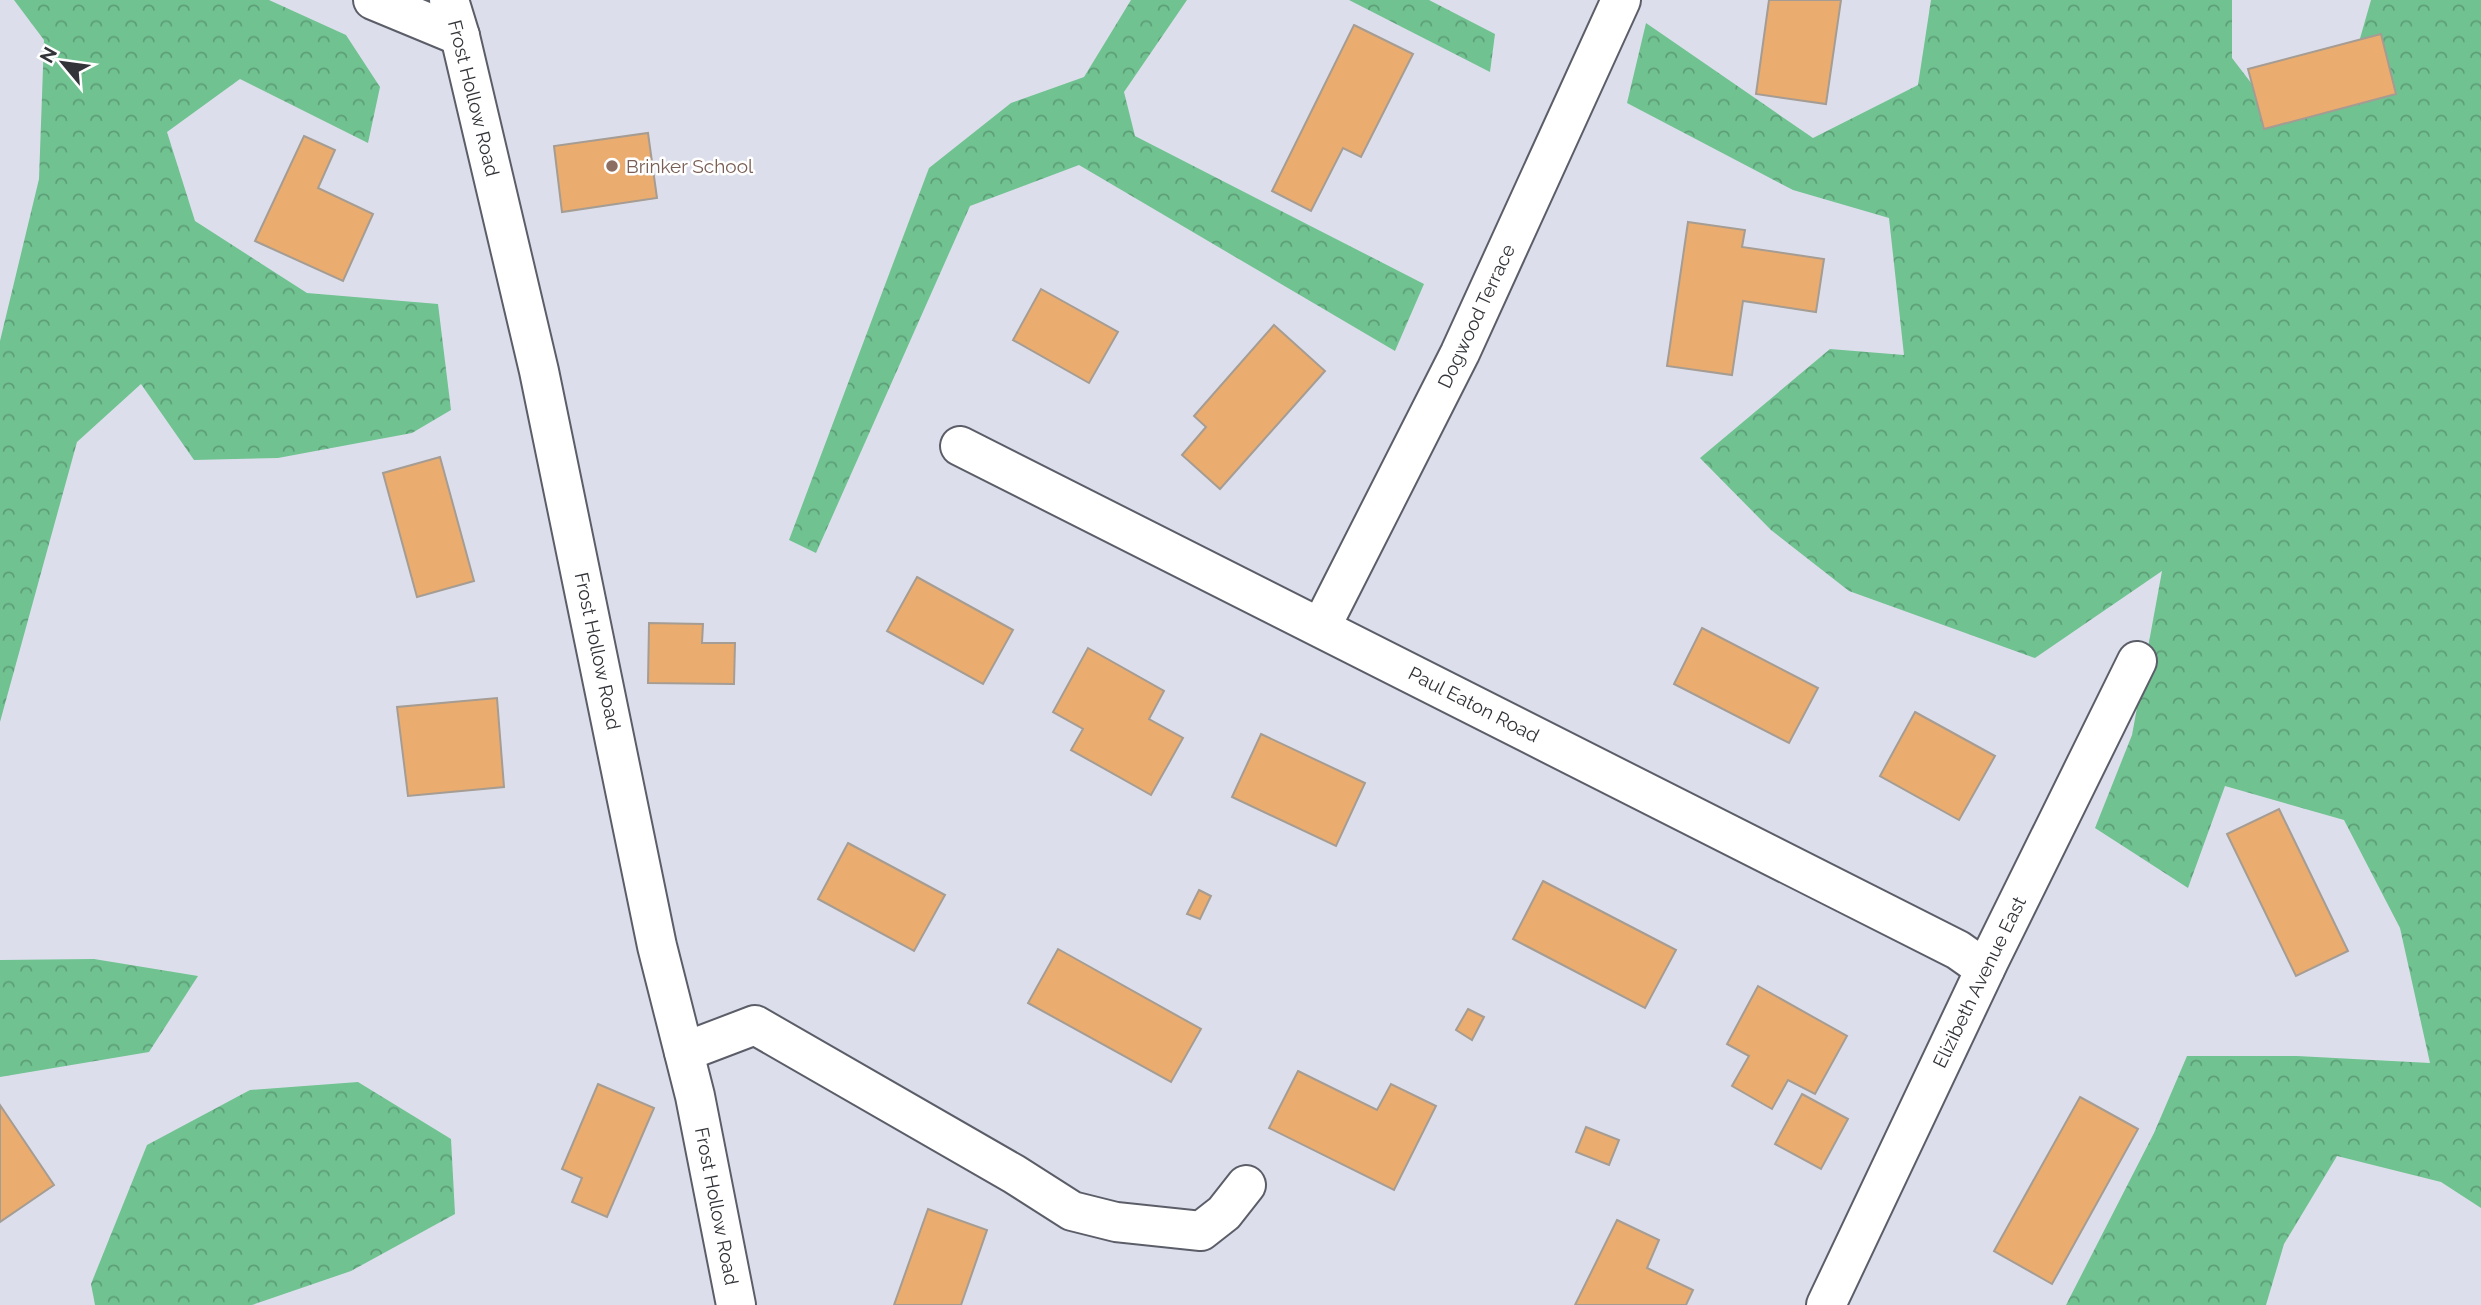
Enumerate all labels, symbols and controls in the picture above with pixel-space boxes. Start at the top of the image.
street label: Frost Hollow Road [444,18,504,178]
north arrow [28,28,98,98]
text: N [35,43,61,66]
place label: Brinker School [626,155,754,177]
marker: Brinker School [604,158,620,174]
street label: Dogwood Terrace [1433,241,1519,391]
street label: Frost Hollow Road [571,570,625,732]
street label: Paul Eaton Road [1405,662,1543,746]
street label: Elizibeth Avenue East [1928,892,2030,1071]
street label: Frost Hollow Road [691,1125,743,1287]

